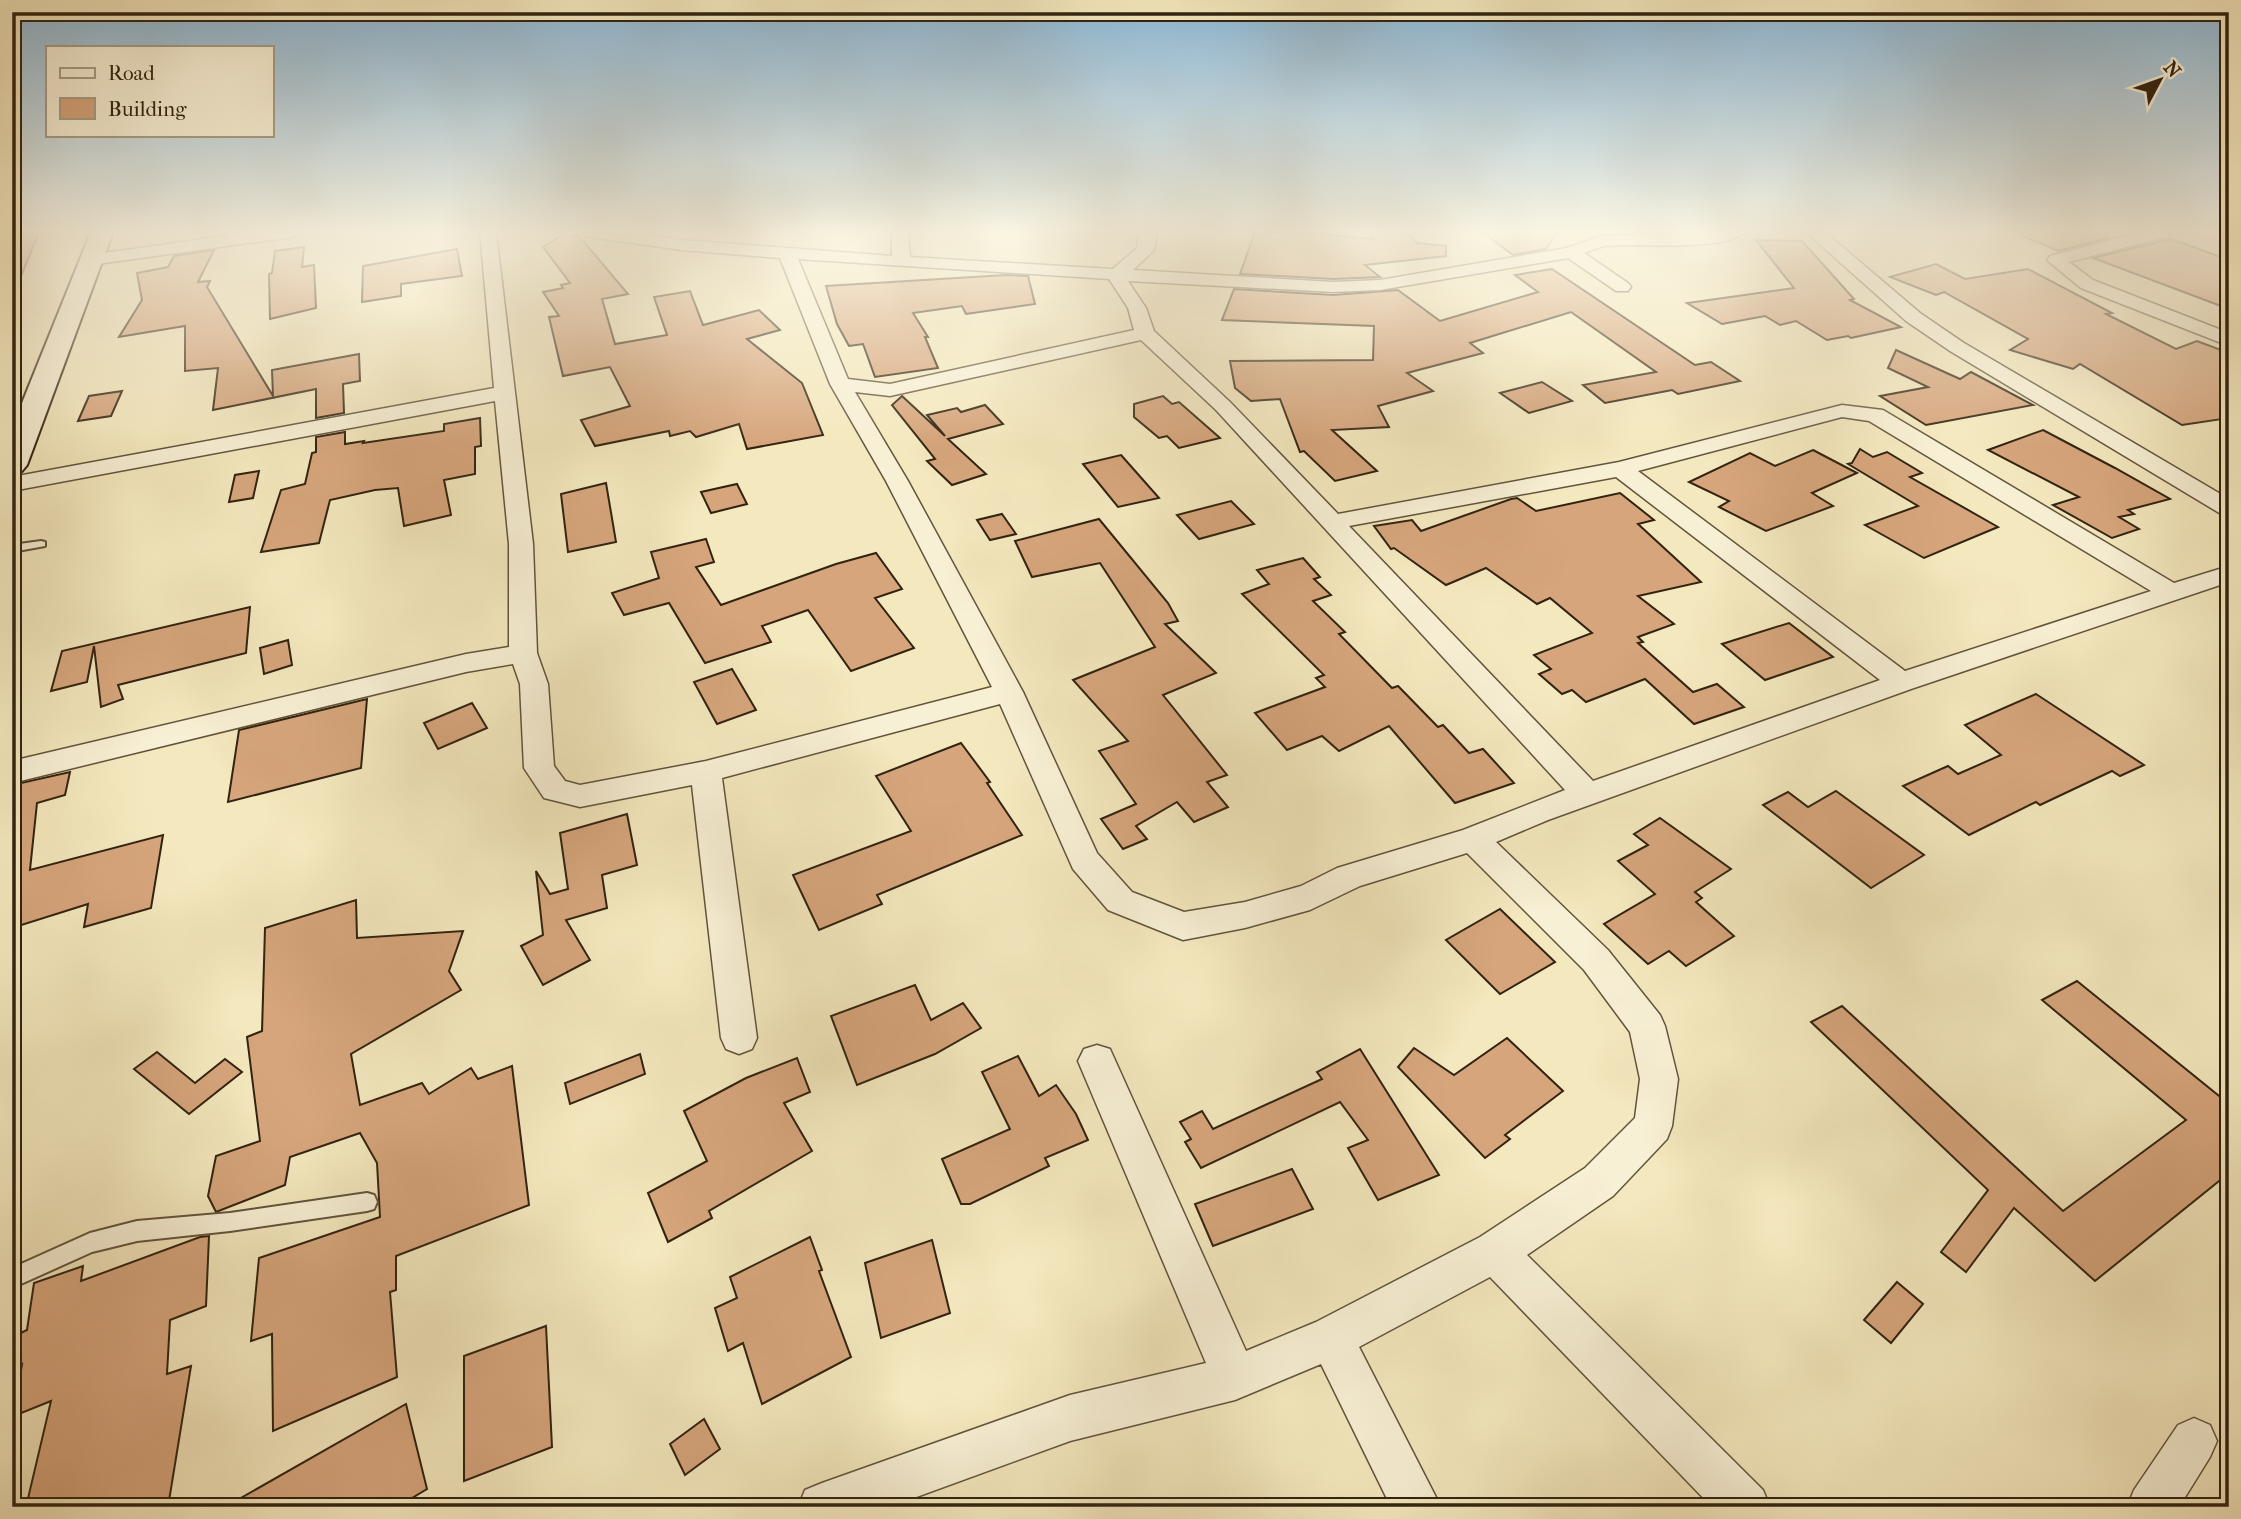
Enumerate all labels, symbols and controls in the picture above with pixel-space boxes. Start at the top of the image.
legend [46,46,273,136]
north arrow [2126,46,2196,116]
text: N [2159,57,2185,83]
text: Road [108,61,155,85]
text: Building [108,97,187,121]

